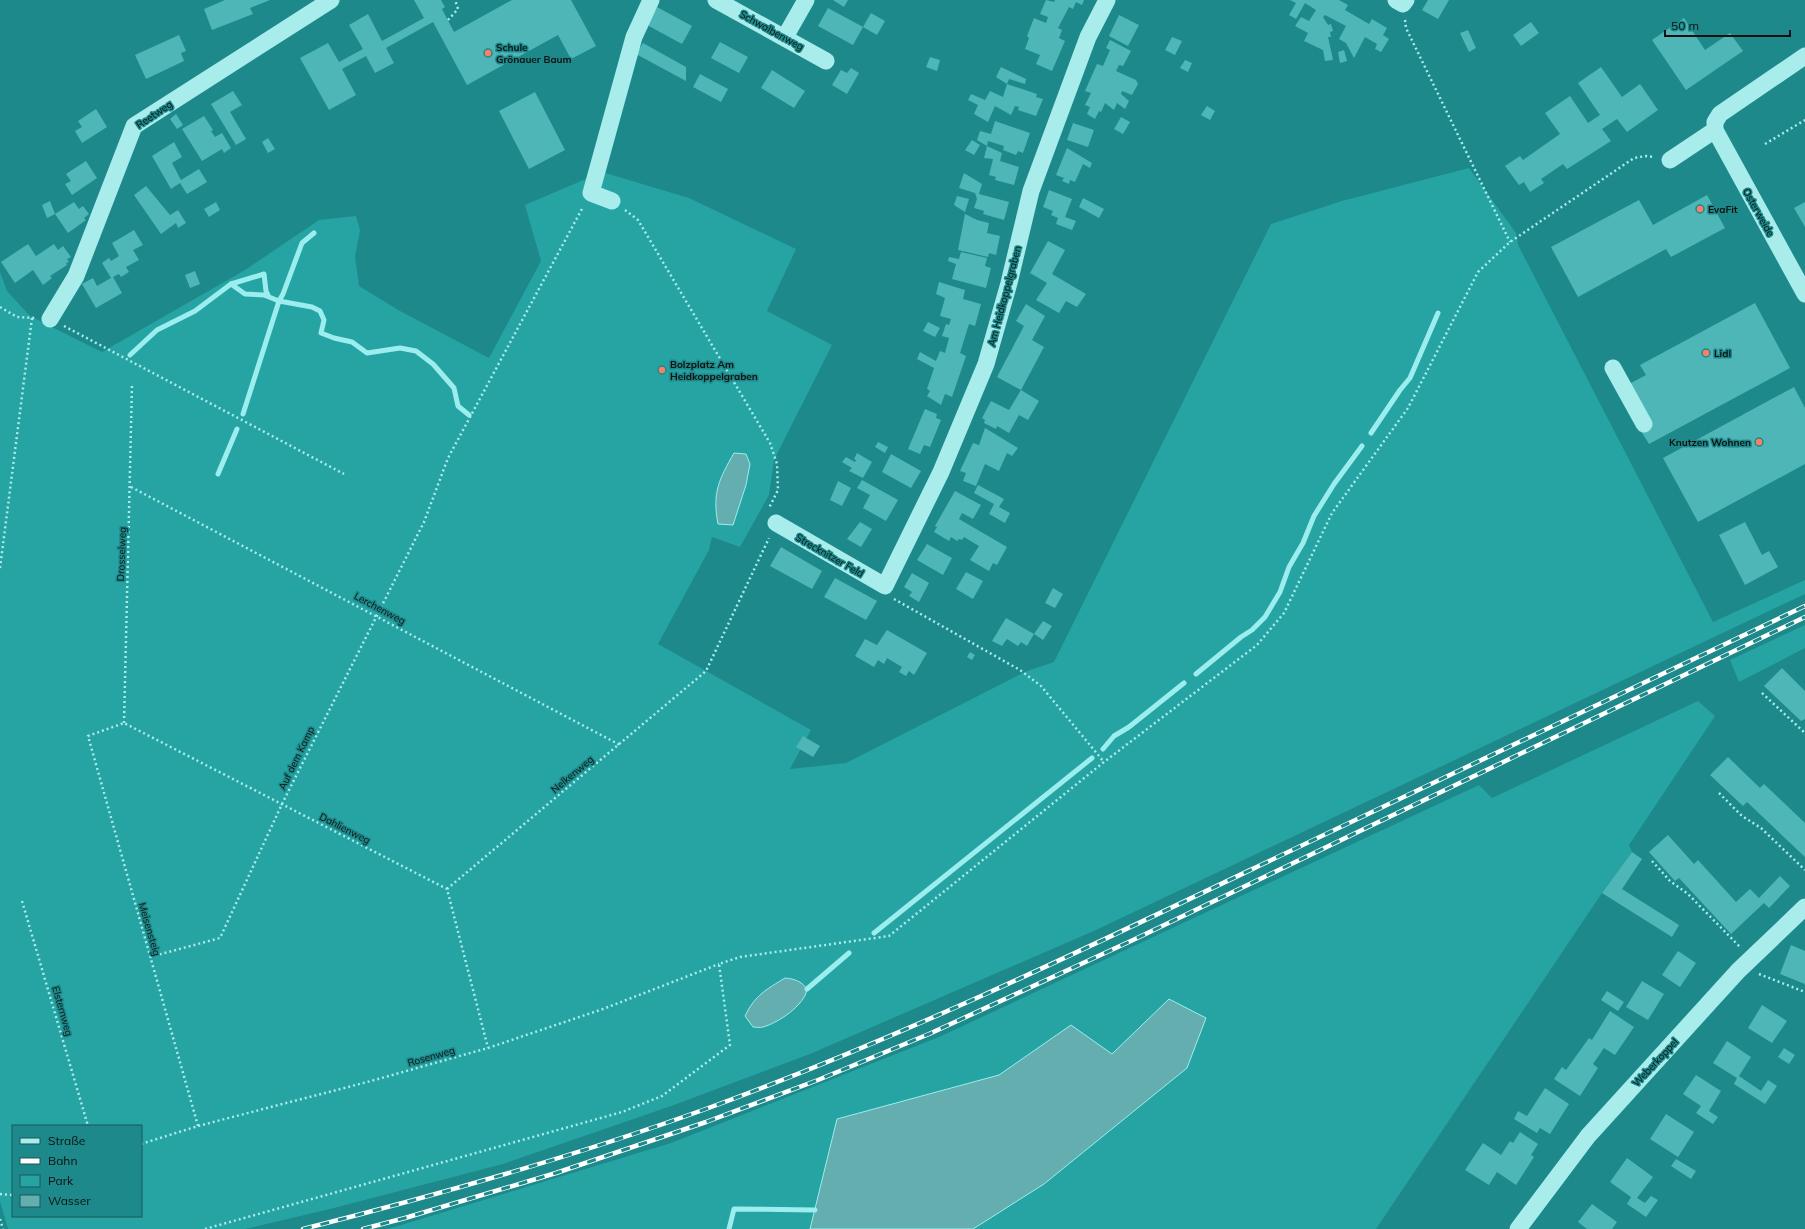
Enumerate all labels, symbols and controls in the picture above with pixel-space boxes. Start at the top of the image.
street label: Schwalbenweg [737,7,806,53]
scale bar [1665,12,1790,38]
text: 50 m [1671,18,1699,33]
place label: Schule Grönauer Baum [496,41,572,66]
marker: Schule Grönauer Baum [483,48,493,58]
street label: Reetweg [134,97,175,131]
street label: Osterweide [1740,186,1777,239]
place label: EvaFit [1708,203,1738,216]
marker: EvaFit [1695,204,1705,214]
street label: Am Heidkoppelgraben [985,244,1024,348]
place label: Lidl [1714,347,1731,360]
marker: Lidl [1701,348,1711,358]
place label: Bolzplatz Am Heidkoppelgraben [670,358,758,383]
marker: Bolzplatz Am Heidkoppelgraben [657,365,667,375]
place label: Knutzen Wohnen [1669,436,1751,449]
marker: Knutzen Wohnen [1754,437,1764,447]
street label: Drosselweg [114,527,129,582]
street label: Strecknitzer Feld [793,531,866,580]
street label: Lerchenweg [352,589,408,627]
street label: Auf dem Kamp [275,724,317,792]
street label: Nelkenweg [548,753,596,796]
street label: Dahlienweg [317,810,372,847]
street label: Meisensteig [136,901,163,957]
street label: Elsternweg [49,985,76,1038]
street label: Weberkoppel [1630,1035,1681,1089]
street label: Rosenweg [406,1044,456,1069]
legend [12,1125,142,1217]
text: Straße [48,1133,85,1148]
text: Bahn [48,1153,77,1168]
text: Park [48,1173,74,1188]
text: Wasser [48,1193,91,1208]

